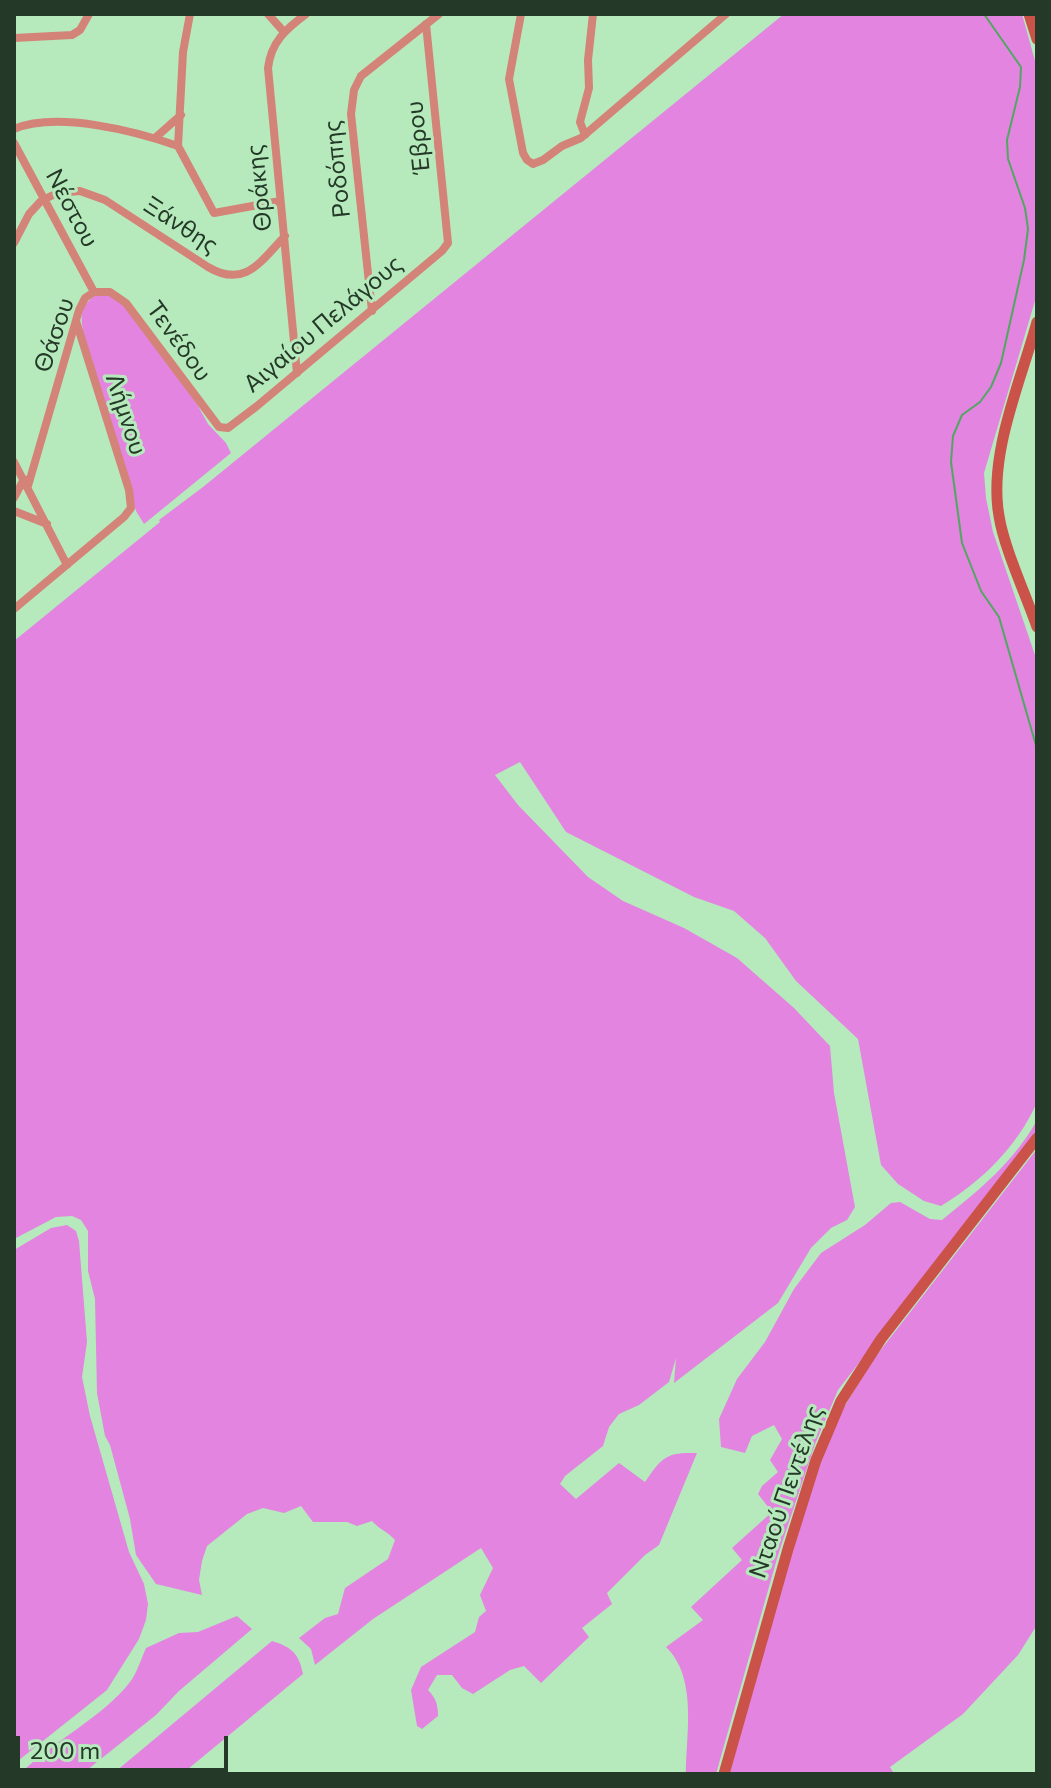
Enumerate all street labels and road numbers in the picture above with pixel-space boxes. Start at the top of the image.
street label: Έβρου [400,100,436,174]
street label: Ροδόπης [318,119,356,219]
street label: Θράκης [240,143,278,233]
street label: Νέστου [39,164,105,252]
street label: Ξάνθης [139,190,223,260]
street label: Αιγαίου Πελάγους [238,249,408,399]
street label: Θάσου [28,294,80,376]
street label: Τενέδου [140,295,218,387]
street label: Λήμνου [99,370,153,458]
street label: Νταού Πεντέλης [743,1402,829,1582]

